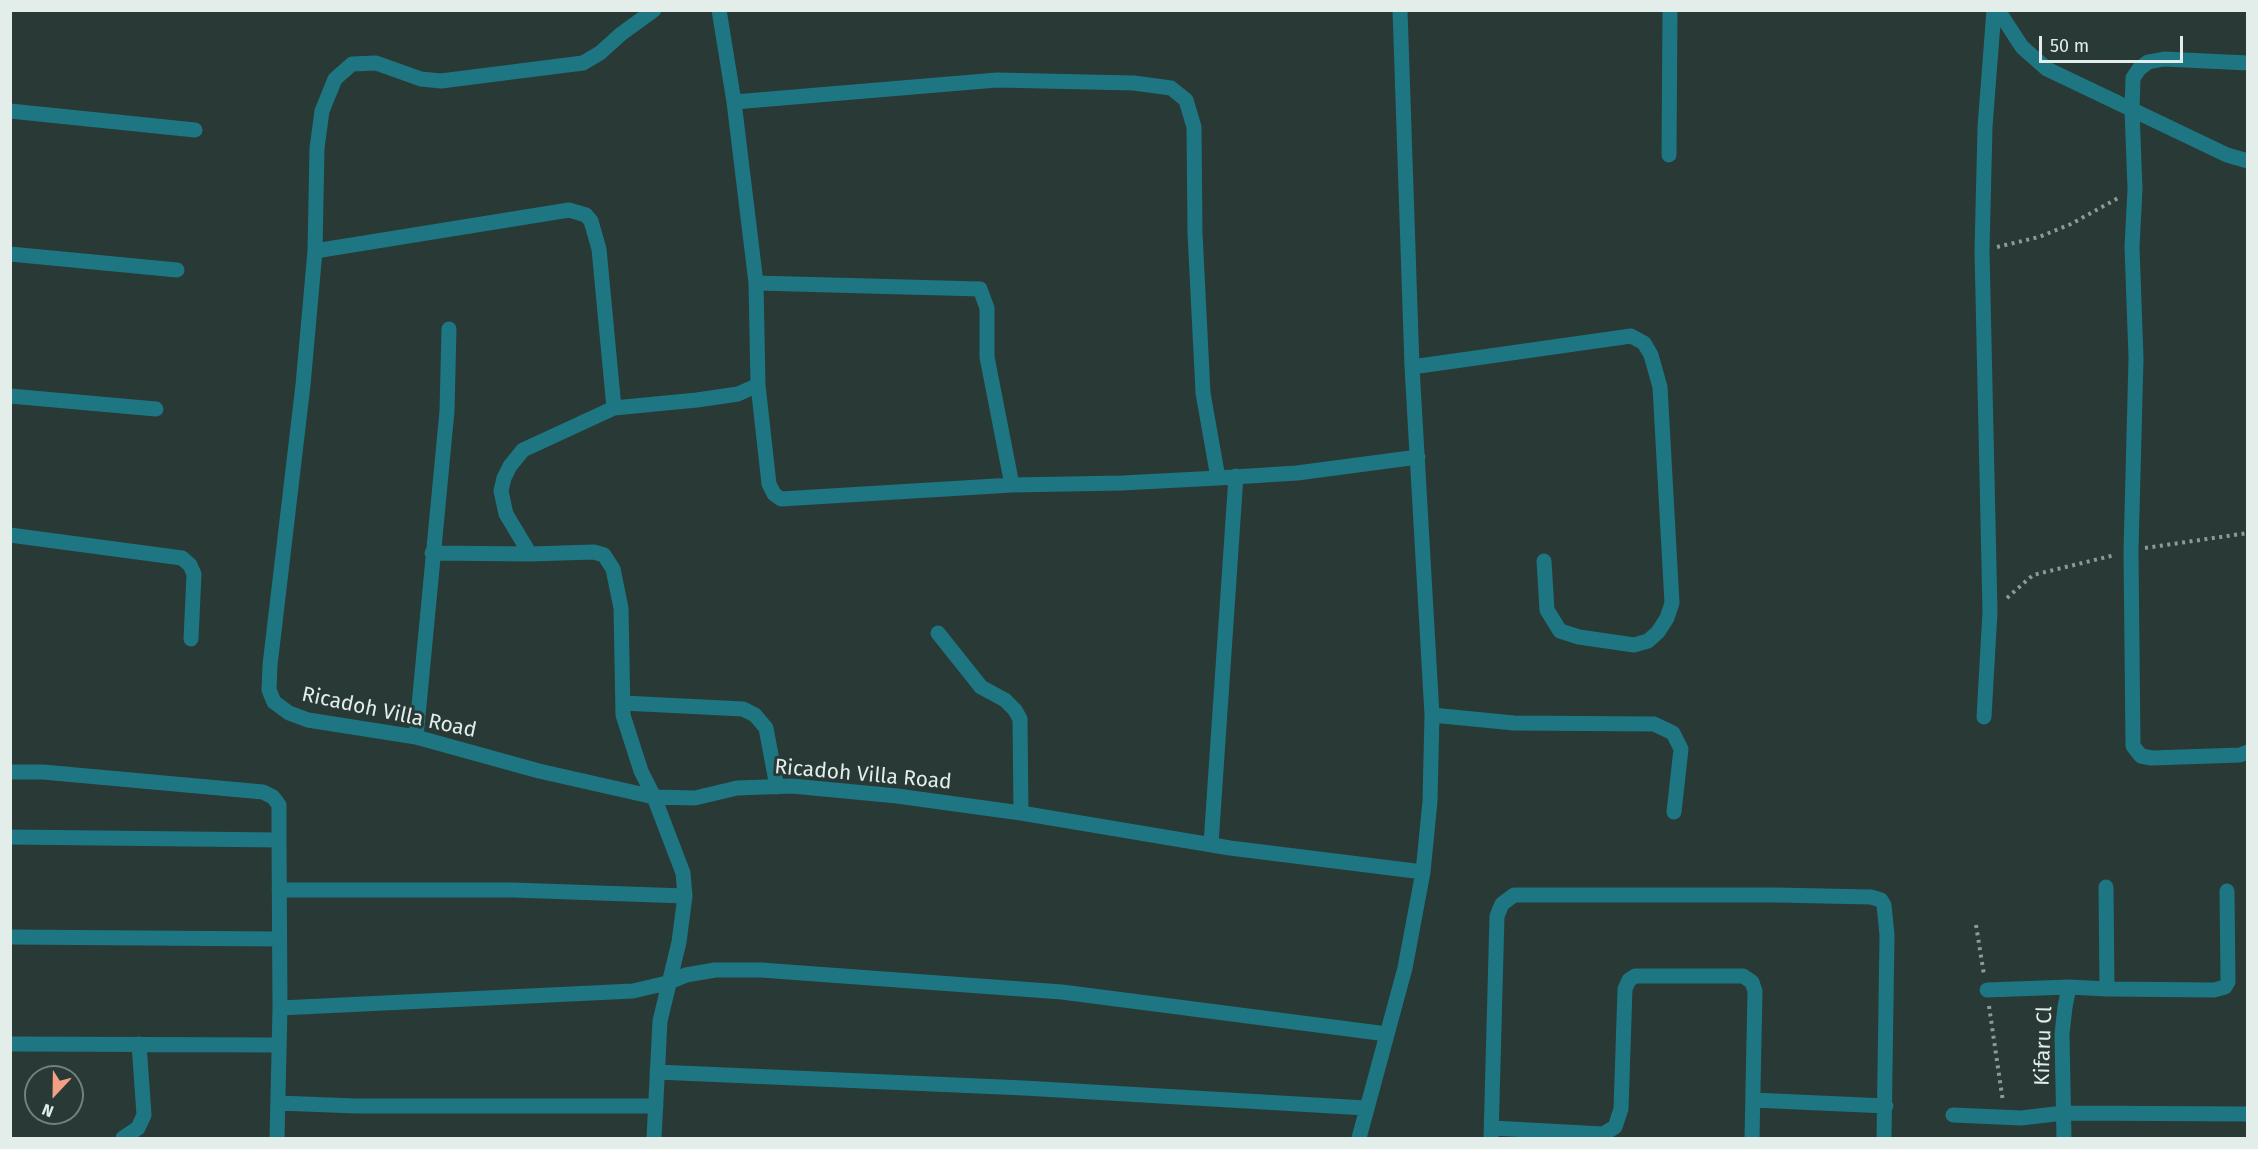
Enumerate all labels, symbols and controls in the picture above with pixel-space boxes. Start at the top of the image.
scale bar [2042,24,2186,62]
text: 50 m [2050,35,2089,57]
street label: Ricadoh Villa Road [299,682,479,744]
street label: Ricadoh Villa Road [773,755,953,795]
street label: Kifaru Cl [2030,1006,2058,1086]
north arrow [24,1065,84,1125]
text: N [39,1100,56,1121]

